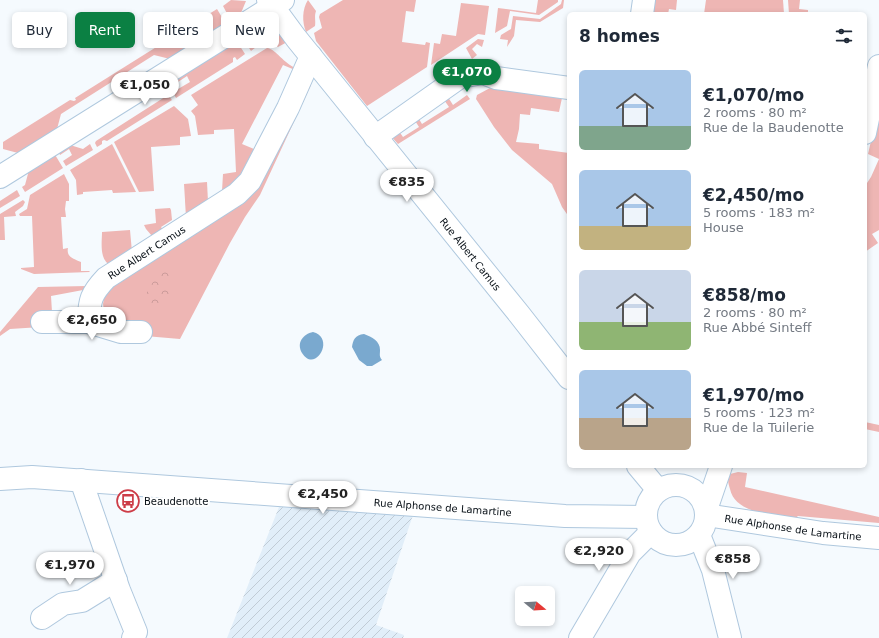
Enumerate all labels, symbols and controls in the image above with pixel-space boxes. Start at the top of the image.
chip: Buy [12,12,67,48]
chip: Rent [75,12,135,48]
chip: Filters [143,12,213,48]
chip: New [221,12,279,48]
icon: filters [833,25,855,47]
text: 8 homes [579,26,660,46]
pin: €1,070 [434,59,500,93]
text: €1,070 [442,64,492,79]
pin: €1,050 [112,72,178,106]
text: €1,050 [120,77,170,92]
text: €1,070/mo [703,85,804,105]
icon: home [611,86,659,134]
text: 2 rooms · 80 m² [703,105,807,120]
text: Rue de la Baudenotte [703,120,844,135]
pin: €835 [383,169,431,203]
text: €835 [389,174,425,189]
text: €2,450/mo [703,185,804,205]
icon: home [611,186,659,234]
text: 5 rooms · 183 m² [703,205,815,220]
street label: Rue Albert Camus [438,216,503,293]
text: House [703,220,744,235]
street label: Rue Albert Camus [106,223,187,281]
text: €858/mo [703,285,786,305]
icon: home [611,286,659,334]
text: 2 rooms · 80 m² [703,305,807,320]
pin: €2,650 [59,307,125,341]
text: €2,650 [67,312,117,327]
text: Rue Abbé Sinteff [703,320,812,335]
text: €1,970/mo [703,385,804,405]
icon: home [611,386,659,434]
text: 5 rooms · 123 m² [703,405,815,420]
text: Rue de la Tuilerie [703,420,814,435]
pin: €2,450 [290,481,356,515]
text: €2,450 [298,486,348,501]
bus stop icon: Beaudenotte [115,488,141,514]
place label: Beaudenotte [144,496,208,507]
street label: Rue Alphonse de Lamartine [374,497,512,518]
street label: Rue Alphonse de Lamartine [724,512,862,542]
pin: €2,920 [566,538,632,572]
text: €2,920 [574,543,624,558]
pin: €858 [709,546,757,580]
text: €858 [715,551,751,566]
pin: €1,970 [37,552,103,586]
text: €1,970 [45,557,95,572]
north arrow [515,586,555,626]
map controls [515,586,555,626]

